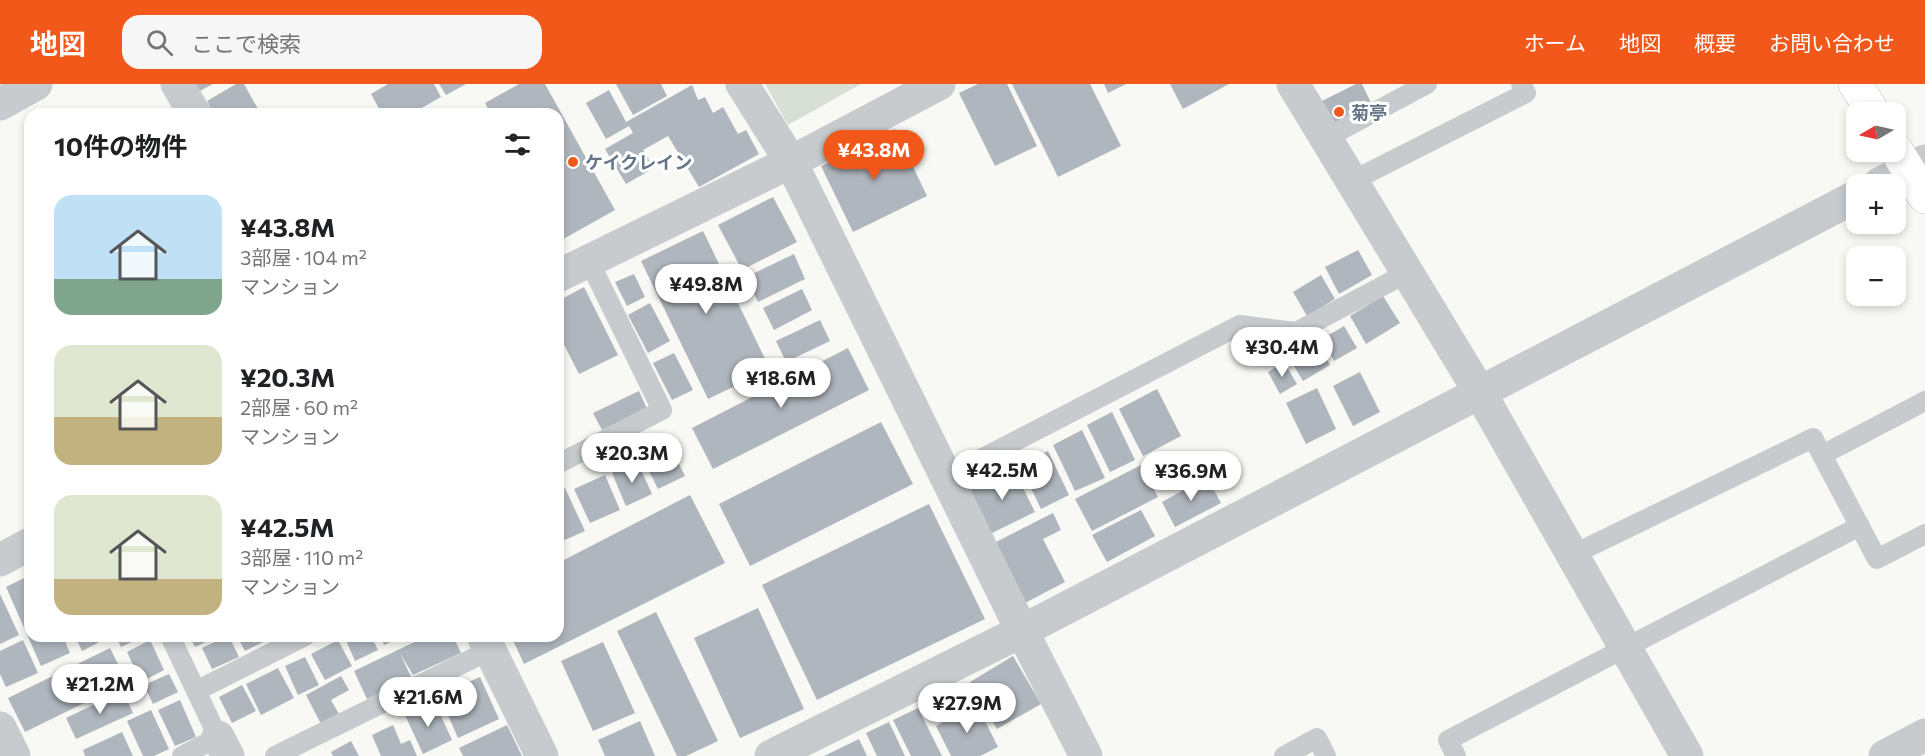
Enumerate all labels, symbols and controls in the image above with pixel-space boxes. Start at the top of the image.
search box [122,15,542,69]
text: 地図 [30,26,86,60]
icon: search [143,26,176,59]
text: ここで検索 [191,30,301,57]
text: ホーム [1524,30,1586,55]
text: 地図 [1619,30,1661,55]
text: 概要 [1694,30,1736,55]
text: お問い合わせ [1769,30,1895,55]
place label: 菊亭 [1351,101,1387,123]
north arrow [1846,102,1906,162]
map controls [1846,102,1906,306]
marker: 菊亭 [1332,105,1346,119]
icon: filters [501,128,534,161]
text: 10件の物件 [54,130,187,161]
pin: ¥43.8M [825,130,923,181]
text: ¥43.8M [837,137,911,161]
place label: ケイクレイン [585,151,692,173]
marker: ケイクレイン [566,155,580,169]
button: + [1846,174,1906,234]
text: ¥43.8M [240,211,335,242]
icon: home [102,219,174,291]
text: 3部屋 · 104 m² [240,245,367,269]
button: − [1846,246,1906,306]
pin: ¥49.8M [657,264,755,315]
text: ¥49.8M [669,271,743,295]
text: マンション [240,274,340,298]
pin: ¥30.4M [1233,327,1331,378]
text: ¥30.4M [1245,334,1319,358]
pin: ¥18.6M [732,358,830,409]
text: ¥20.3M [240,361,335,392]
text: ¥18.6M [746,365,816,389]
icon: home [102,369,174,441]
text: 2部屋 · 60 m² [240,395,358,419]
text: マンション [240,424,340,448]
pin: ¥20.3M [583,433,681,484]
text: ¥20.3M [595,440,669,464]
pin: ¥42.5M [953,450,1051,501]
pin: ¥36.9M [1142,451,1240,502]
text: ¥42.5M [966,457,1038,481]
text: ¥36.9M [1154,458,1228,482]
text: ¥42.5M [240,511,335,542]
icon: home [102,519,174,591]
text: 3部屋 · 110 m² [240,545,363,569]
text: マンション [240,574,340,598]
pin: ¥21.2M [51,664,149,715]
text: ¥21.2M [65,671,135,695]
pin: ¥21.6M [379,677,477,728]
pin: ¥27.9M [918,683,1016,734]
text: ¥21.6M [393,684,463,708]
text: ¥27.9M [932,690,1002,714]

